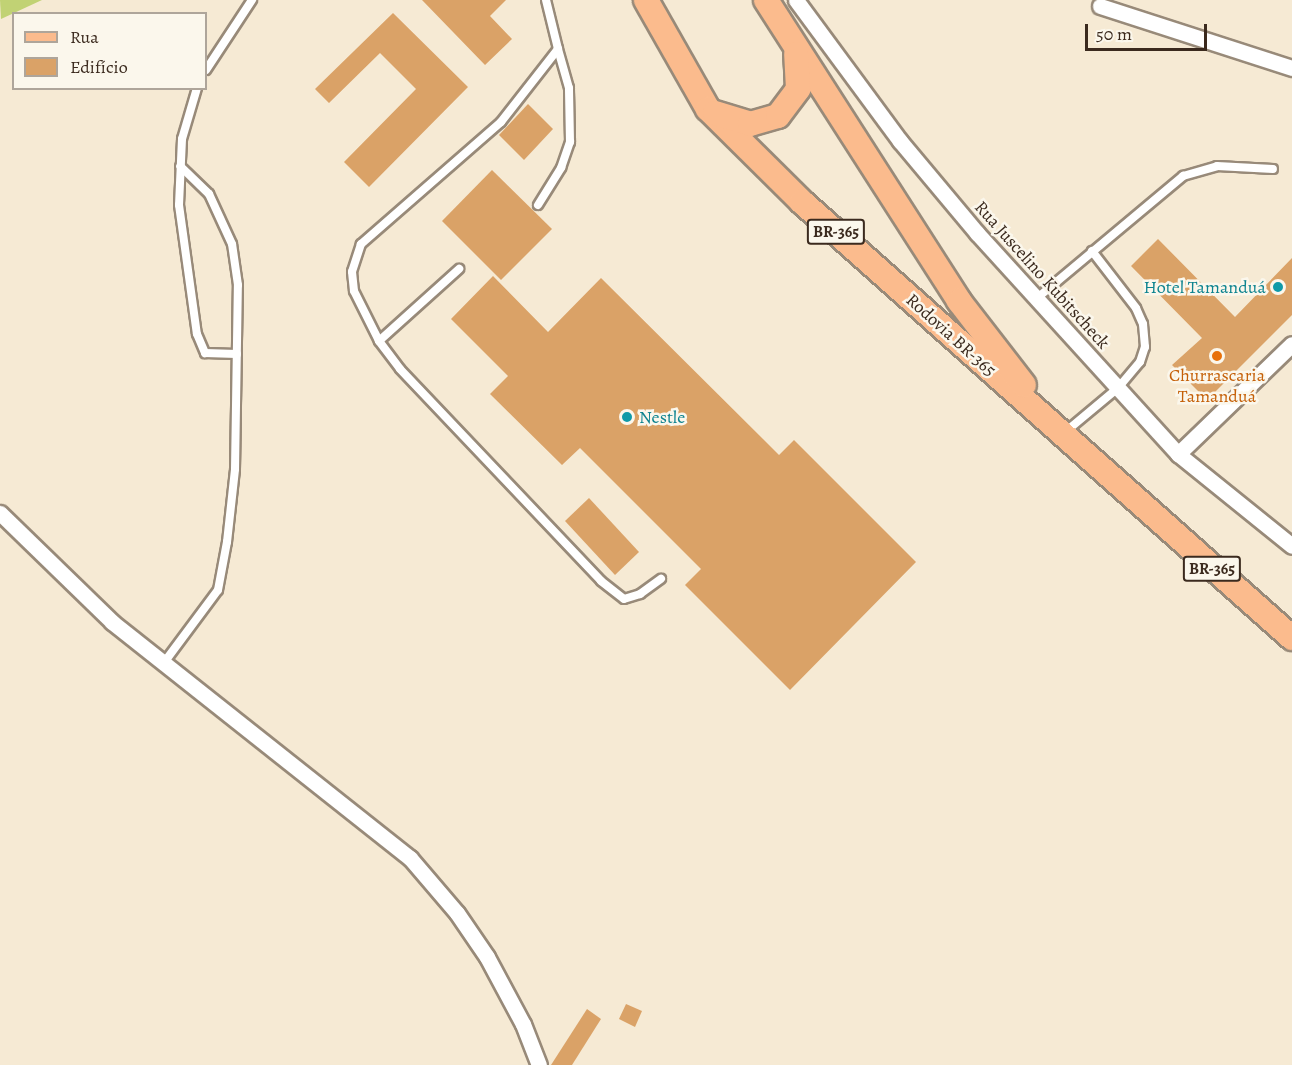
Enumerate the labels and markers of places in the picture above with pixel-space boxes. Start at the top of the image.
place label: Hotel Tamanduá [1144,276,1266,298]
marker: Hotel Tamanduá [1271,280,1285,294]
marker: Churrascaria Tamanduá [1210,349,1224,363]
place label: Churrascaria Tamanduá [1169,365,1265,407]
place label: Nestle [639,406,685,428]
marker: Nestle [620,410,634,424]

